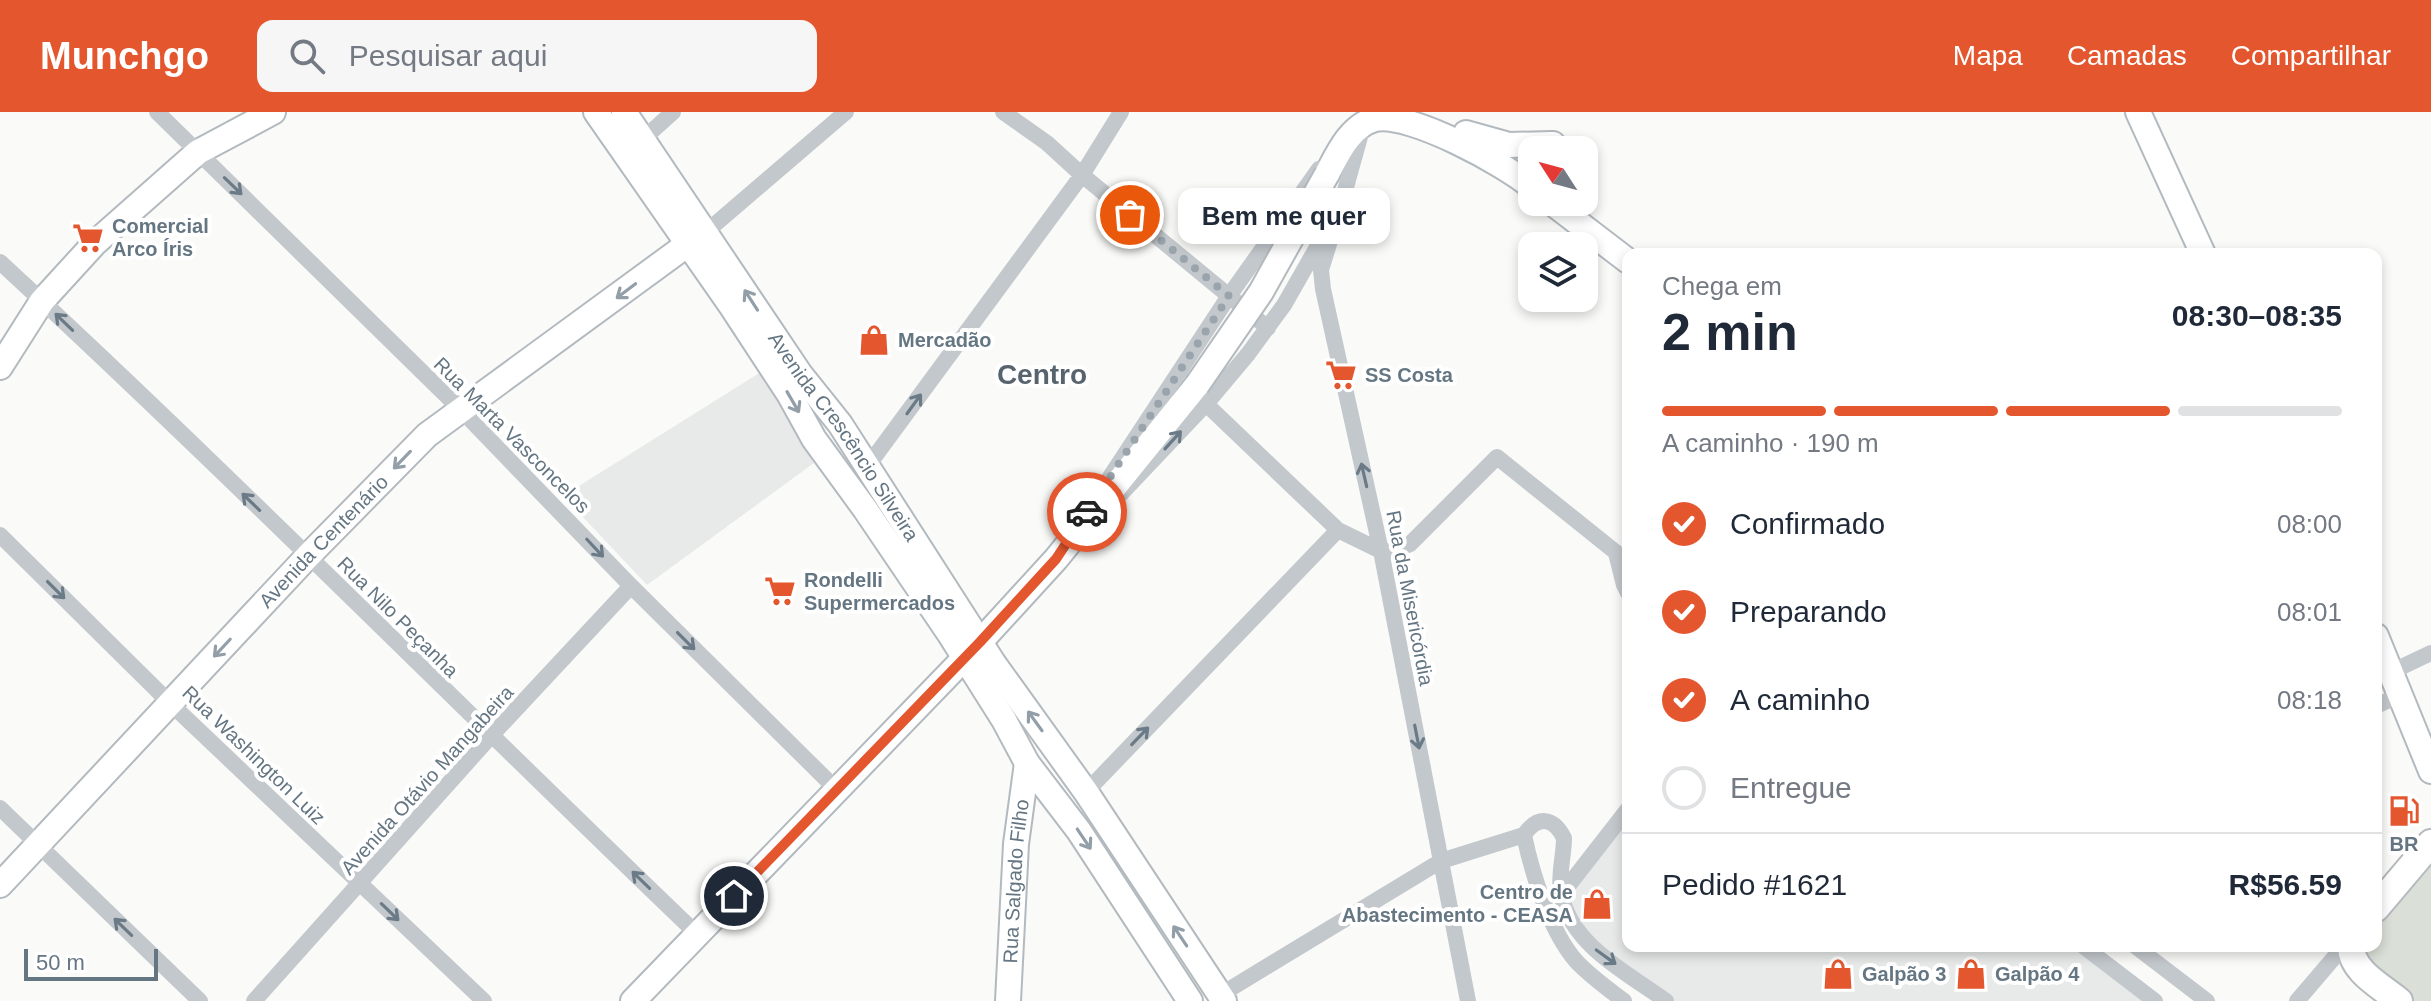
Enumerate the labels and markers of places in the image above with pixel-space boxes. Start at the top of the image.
pin [1096,181,1164,249]
callout: Bem me quer [1178,187,1390,243]
place label: Comercial Arco Íris [112,215,209,260]
supermarket icon: Comercial Arco Íris [71,221,105,255]
shop icon: Mercadão [857,323,891,357]
place label: Mercadão [898,329,991,351]
supermarket icon: SS Costa [1324,358,1358,392]
place label: SS Costa [1365,364,1454,386]
place label: Rondelli Supermercados [804,569,955,614]
supermarket icon: Rondelli Supermercados [763,574,797,608]
fuel station icon: BR [2387,794,2421,828]
place label: BR [2390,833,2419,855]
pin [700,862,768,930]
place label: Centro de Abastecimento - CEASA [1342,881,1573,926]
shop icon: Centro de Abastecimento - CEASA [1580,887,1614,921]
shop icon: Galpão 3 [1821,957,1855,991]
shop icon: Galpão 4 [1954,957,1988,991]
place label: Galpão 3 [1862,963,1946,985]
place label: Galpão 4 [1995,963,2080,985]

